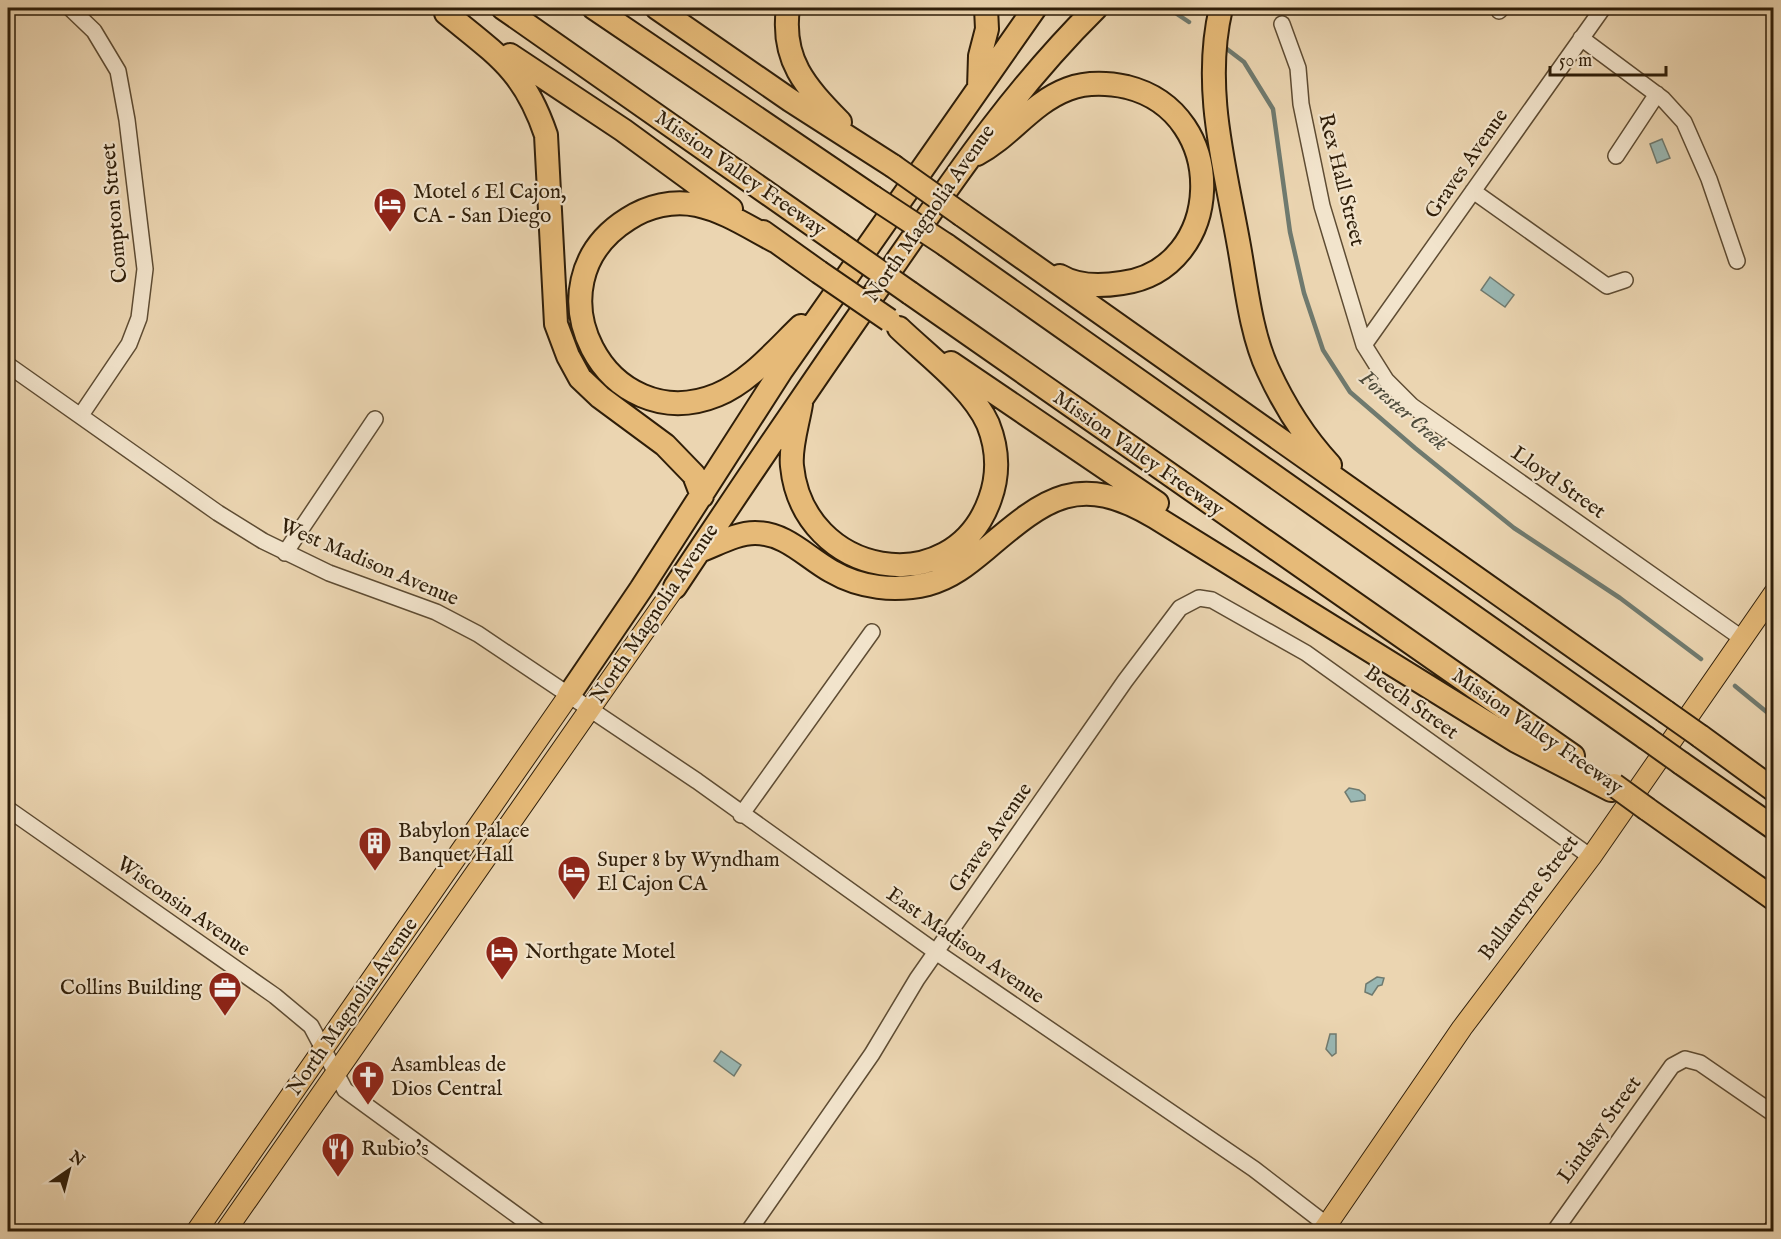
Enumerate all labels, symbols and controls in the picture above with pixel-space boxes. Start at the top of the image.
scale bar [1550,39,1666,77]
text: 50 m [1559,50,1592,73]
street label: Graves Avenue [1419,103,1515,224]
street label: Mission Valley Freeway [649,105,831,244]
street label: Rex Hall Street [1311,111,1371,249]
street label: North Magnolia Avenue [858,119,1002,308]
street label: Compton Street [95,142,135,284]
place label: Motel 6 El Cajon, CA - San Diego [413,179,566,230]
hotel icon: Motel 6 El Cajon, CA - San Diego [372,186,408,233]
water label: Forester Creek [1353,365,1453,457]
street label: Mission Valley Freeway [1047,385,1229,524]
street label: Lloyd Street [1505,441,1611,525]
street label: West Madison Avenue [275,513,463,613]
street label: North Magnolia Avenue [585,519,725,709]
street label: Beech Street [1359,660,1463,746]
street label: Mission Valley Freeway [1446,663,1628,802]
street label: Graves Avenue [943,777,1039,898]
place label: Babylon Palace Banquet Hall [398,818,530,869]
building icon: Babylon Palace Banquet Hall [357,825,393,872]
street label: Ballantyne Street [1473,830,1585,966]
place label: Super 8 by Wyndham El Cajon CA [597,847,780,898]
street label: Wisconsin Avenue [111,851,256,963]
hotel icon: Super 8 by Wyndham El Cajon CA [556,854,592,901]
street label: East Madison Avenue [881,881,1050,1011]
street label: North Magnolia Avenue [281,912,425,1101]
hotel icon: Northgate Motel [484,934,520,981]
place label: Northgate Motel [525,939,676,966]
office icon: Collins Building [207,970,243,1017]
place label: Collins Building [60,975,203,1002]
place label: Asambleas de Dios Central [390,1052,506,1103]
church icon: Asambleas de Dios Central [350,1059,386,1106]
street label: Lindsay Street [1552,1071,1648,1189]
restaurant icon: Rubio's [320,1131,356,1178]
place label: Rubio's [361,1136,429,1163]
north arrow [39,1140,99,1200]
text: N [64,1147,88,1172]

